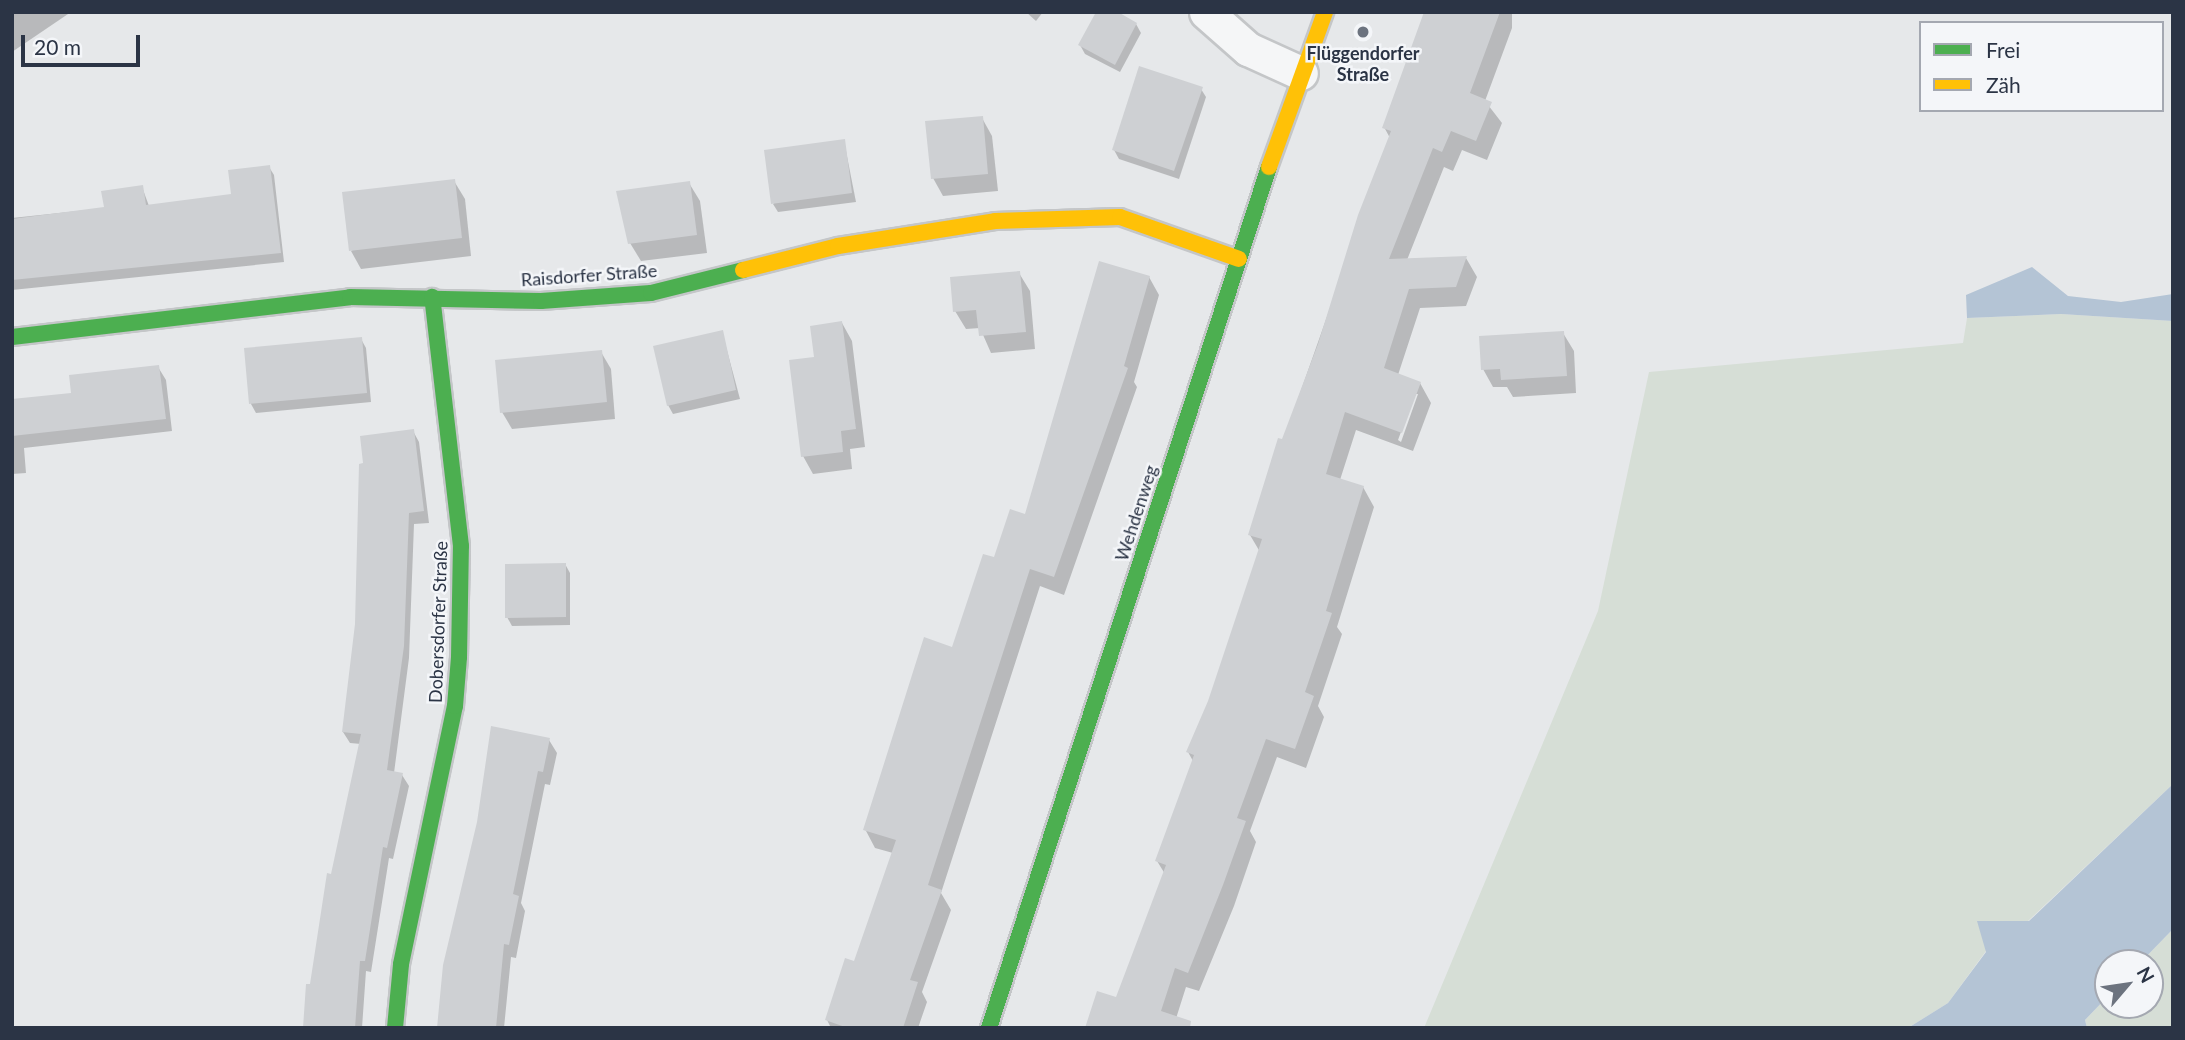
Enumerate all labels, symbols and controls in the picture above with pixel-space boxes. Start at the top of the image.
scale bar [24,21,144,65]
legend [1919,21,2164,112]
marker: Flüggendorfer Straße [1355,24,1371,40]
text: 20 m [34,34,81,59]
text: Frei [1986,37,2020,62]
place label: Flüggendorfer Straße [1306,43,1420,86]
text: Zäh [1986,72,2021,97]
street label: Raisdorfer Straße [520,259,658,291]
street label: Wehdenweg [1110,462,1162,564]
street label: Dobersdorfer Straße [424,541,452,703]
north arrow [2094,949,2164,1019]
text: N [2132,963,2160,987]

